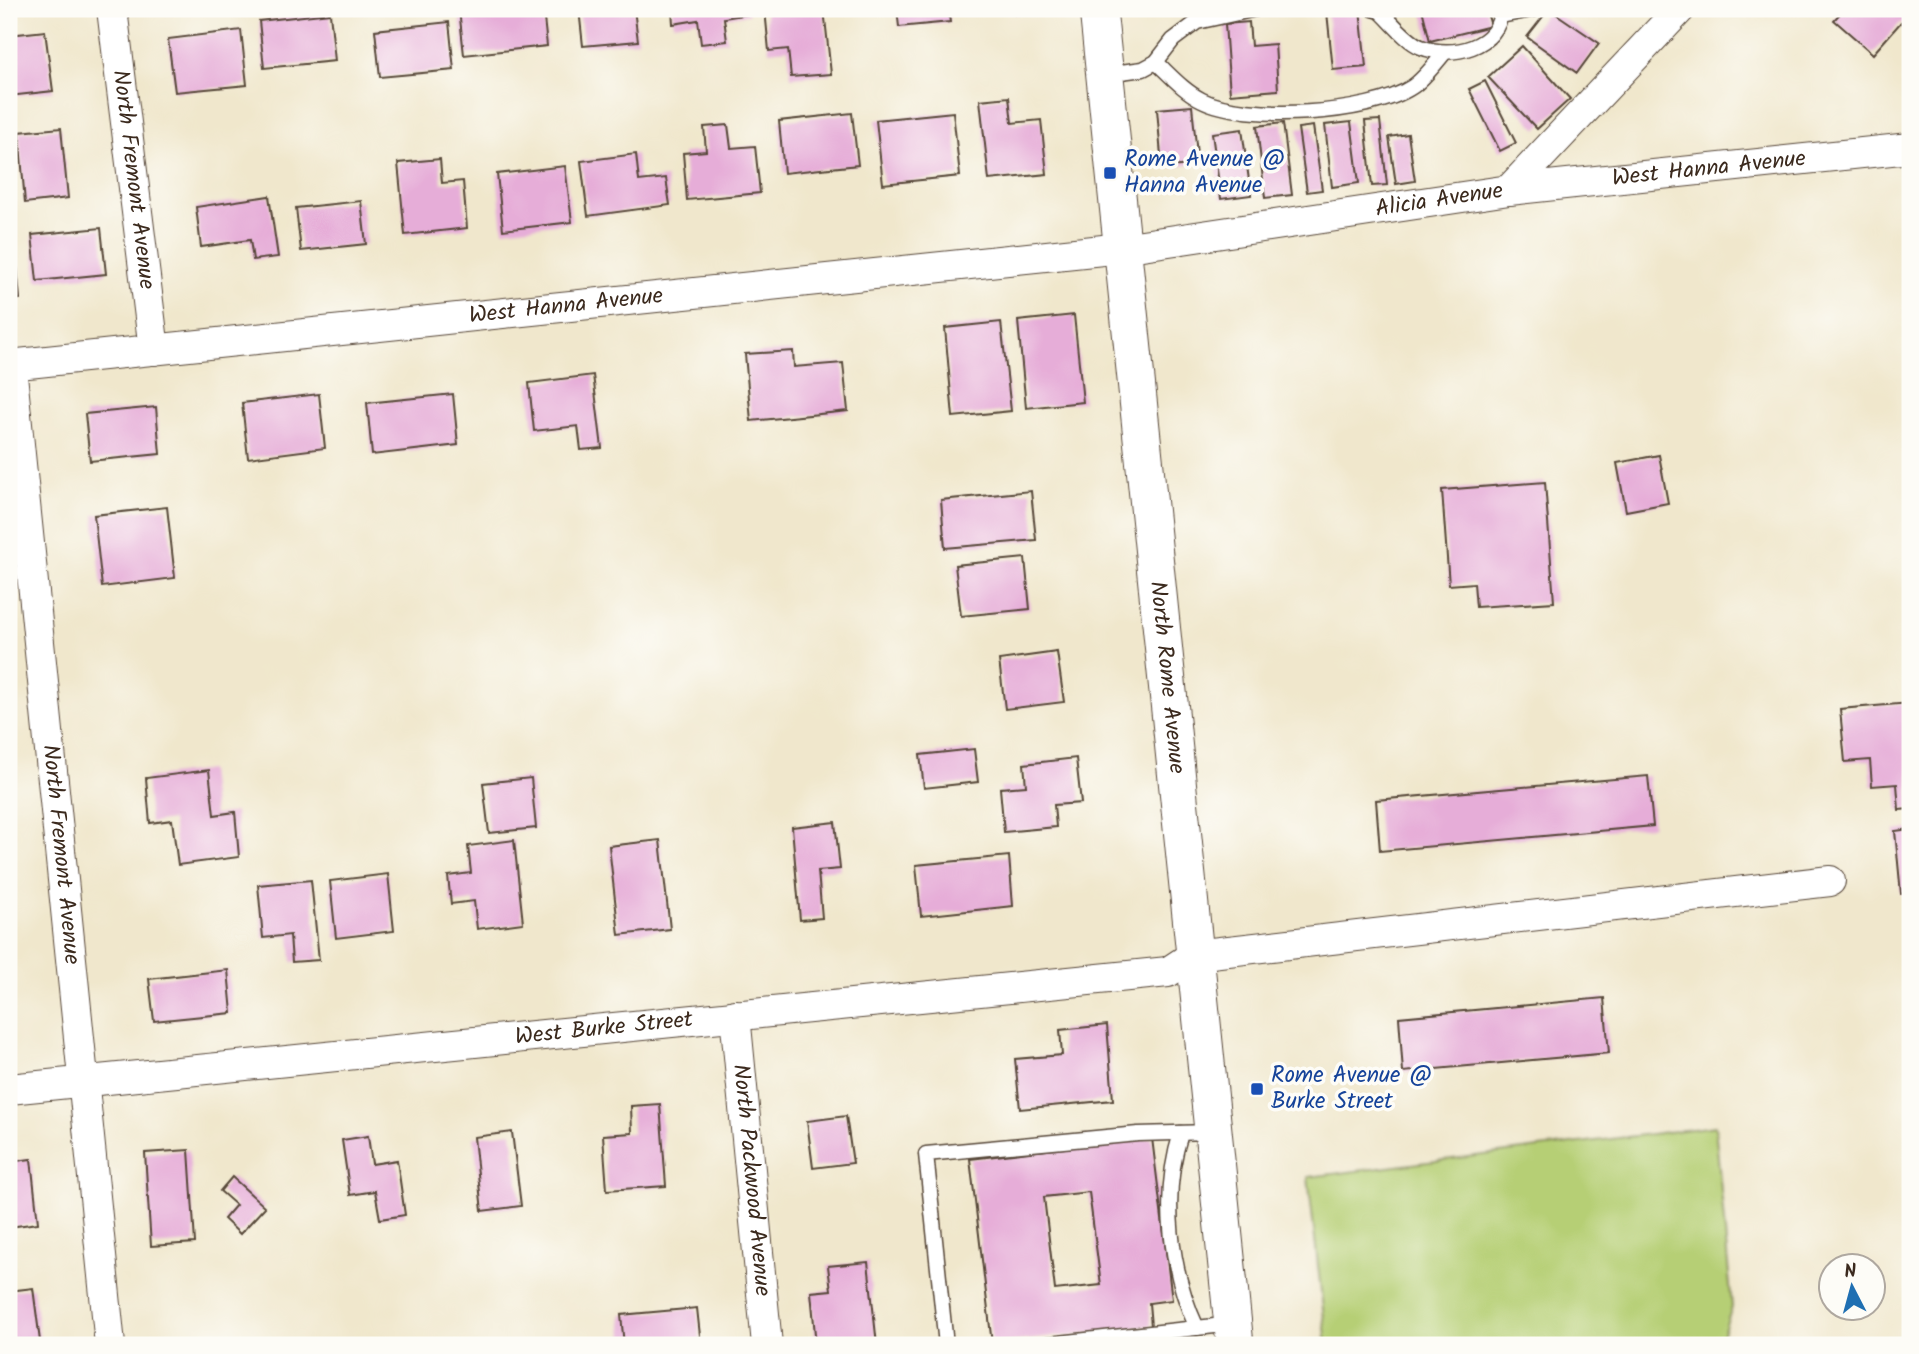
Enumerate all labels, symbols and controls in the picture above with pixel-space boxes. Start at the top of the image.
street label: North Fremont Avenue [102,68,164,292]
street label: West Hanna Avenue [1610,141,1808,197]
place label: Rome Avenue @ Hanna Avenue [1124,142,1285,204]
marker: Rome Avenue @ Hanna Avenue [1102,165,1118,181]
street label: Alicia Avenue [1373,173,1506,228]
street label: West Hanna Avenue [467,278,665,335]
street label: North Rome Avenue [1139,579,1194,776]
street label: North Fremont Avenue [31,743,89,966]
street label: West Burke Street [513,1002,696,1056]
place label: Rome Avenue @ Burke Street [1271,1058,1432,1120]
street label: North Packwood Avenue [722,1062,780,1298]
marker: Rome Avenue @ Burke Street [1249,1081,1265,1097]
north arrow [1818,1252,1888,1322]
text: N [1843,1257,1858,1288]

